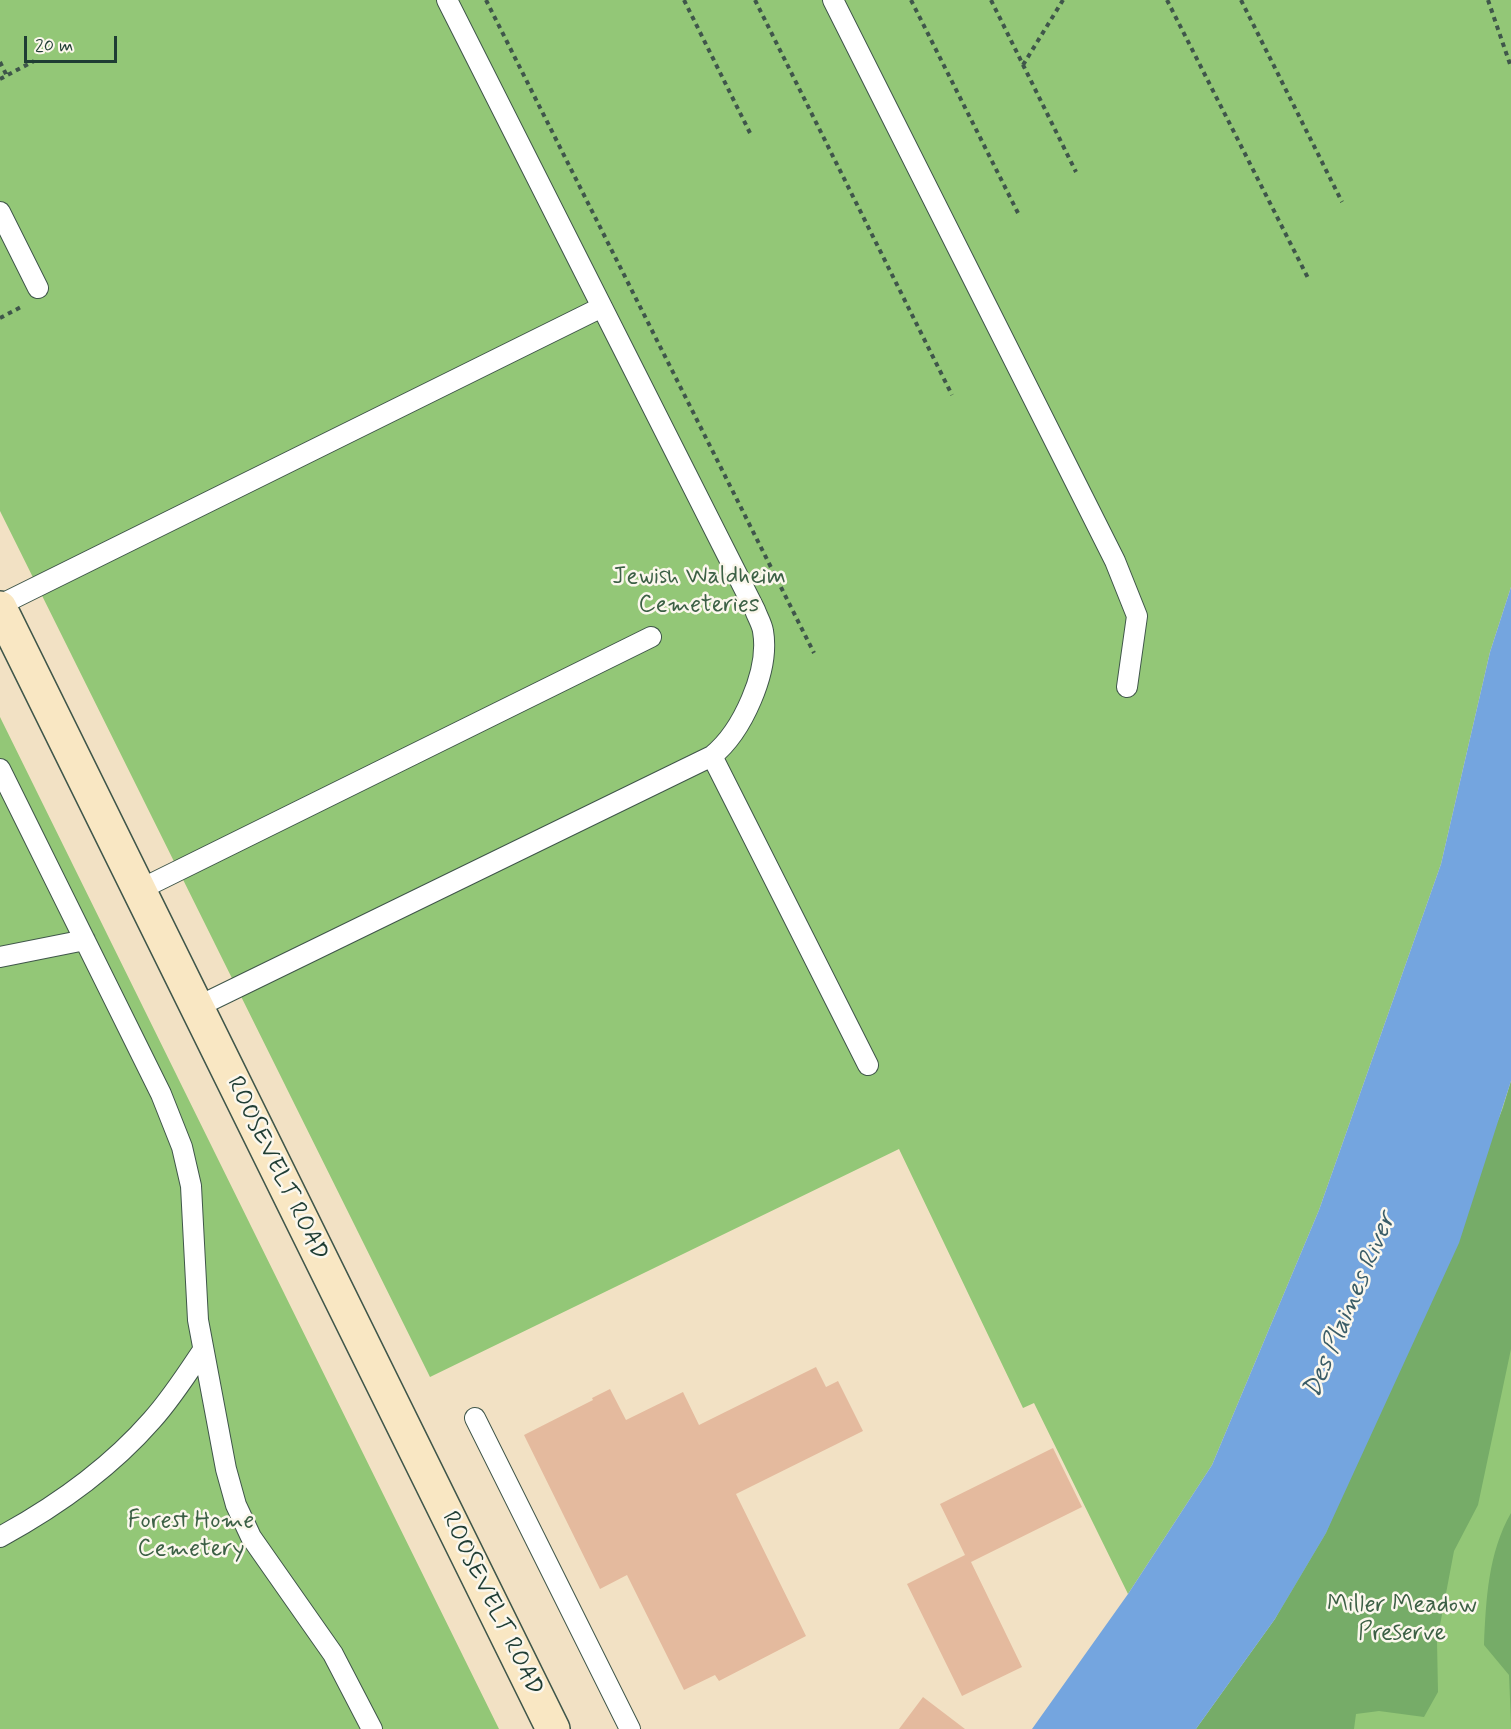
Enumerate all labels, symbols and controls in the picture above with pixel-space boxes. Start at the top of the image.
scale bar [27,24,120,62]
text: 20 m [35,34,73,58]
park label: Jewish Waldheim Cemeteries [612,564,786,620]
street label: ROOSEVELT ROAD [219,1072,333,1266]
water label: Des Plaines River [1298,1209,1404,1403]
street label: ROOSEVELT ROAD [434,1507,548,1701]
park label: Forest Home Cemetery [128,1508,254,1564]
park label: Miller Meadow Preserve [1327,1592,1477,1648]

